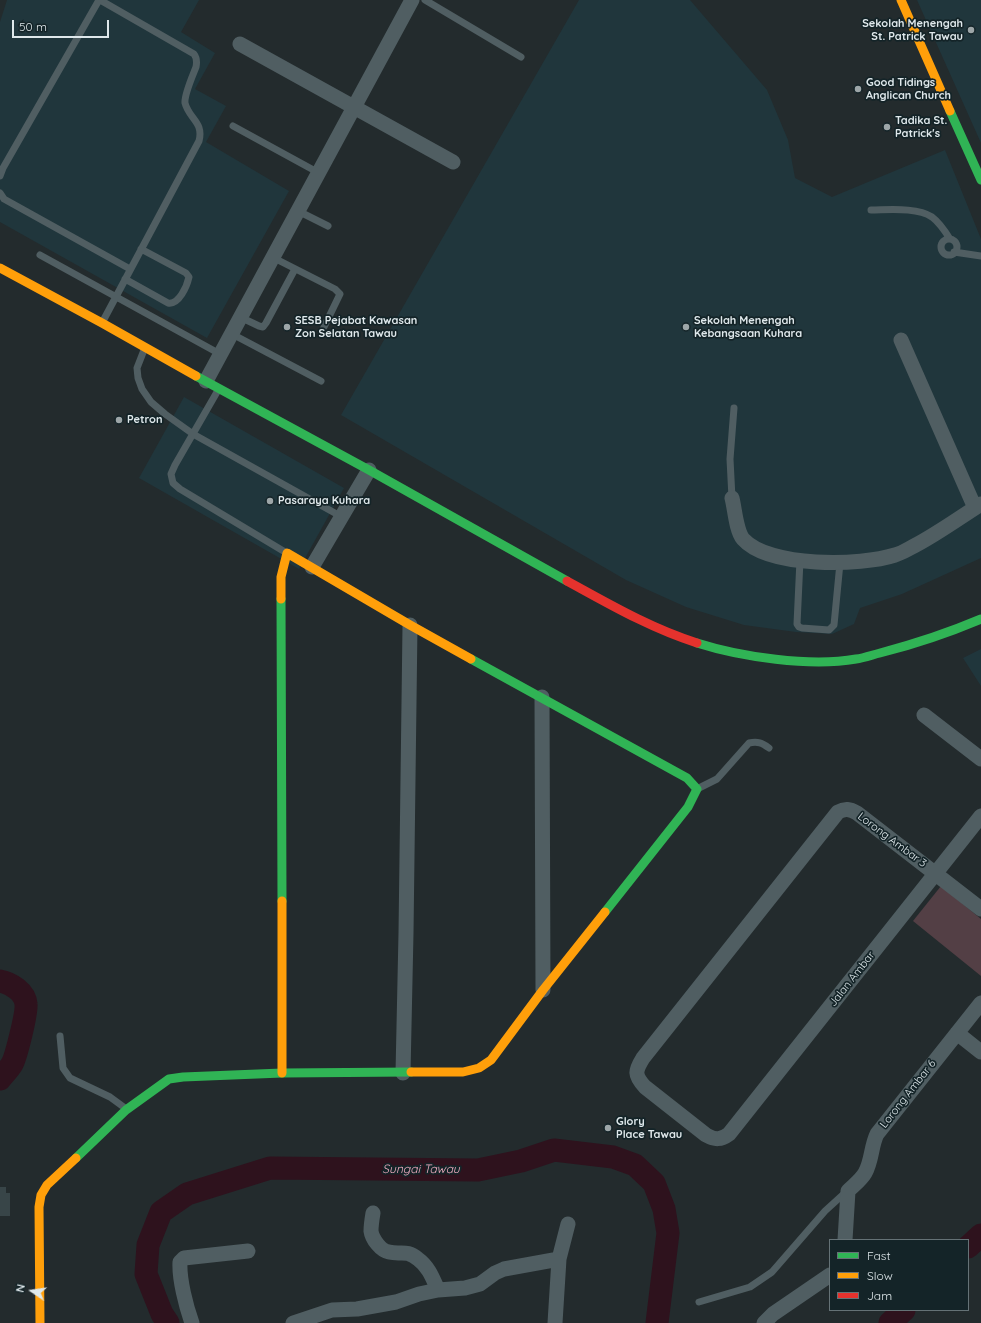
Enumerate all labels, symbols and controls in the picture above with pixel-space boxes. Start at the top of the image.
scale bar [14,12,111,38]
place label: Sekolah Menengah St. Patrick Tawau [862,17,963,43]
text: 50 m [19,19,47,34]
marker: Sekolah Menengah St. Patrick Tawau [966,25,976,35]
place label: Good Tidings Anglican Church [866,76,951,102]
marker: Good Tidings Anglican Church [853,84,863,94]
place label: Tadika St. Patrick's [895,114,947,140]
marker: Tadika St. Patrick's [882,122,892,132]
place label: SESB Pejabat Kawasan Zon Selatan Tawau [295,314,417,340]
place label: Sekolah Menengah Kebangsaan Kuhara [694,314,802,340]
marker: SESB Pejabat Kawasan Zon Selatan Tawau [282,322,292,332]
marker: Sekolah Menengah Kebangsaan Kuhara [681,322,691,332]
place label: Petron [127,413,162,427]
marker: Petron [114,415,124,425]
place label: Pasaraya Kuhara [278,494,370,508]
marker: Pasaraya Kuhara [265,496,275,506]
street label: Lorong Ambar 3 [855,810,929,870]
street label: Jalan Ambar [826,949,878,1009]
street label: Lorong Ambar 6 [877,1057,939,1131]
place label: Glory Place Tawau [616,1115,682,1141]
marker: Glory Place Tawau [603,1123,613,1133]
water label: Sungai Tawau [382,1162,460,1176]
legend [829,1239,969,1311]
text: Fast [867,1248,891,1263]
text: Slow [867,1268,893,1283]
north arrow [12,1271,52,1311]
text: N [13,1283,28,1294]
text: Jam [867,1288,892,1303]

